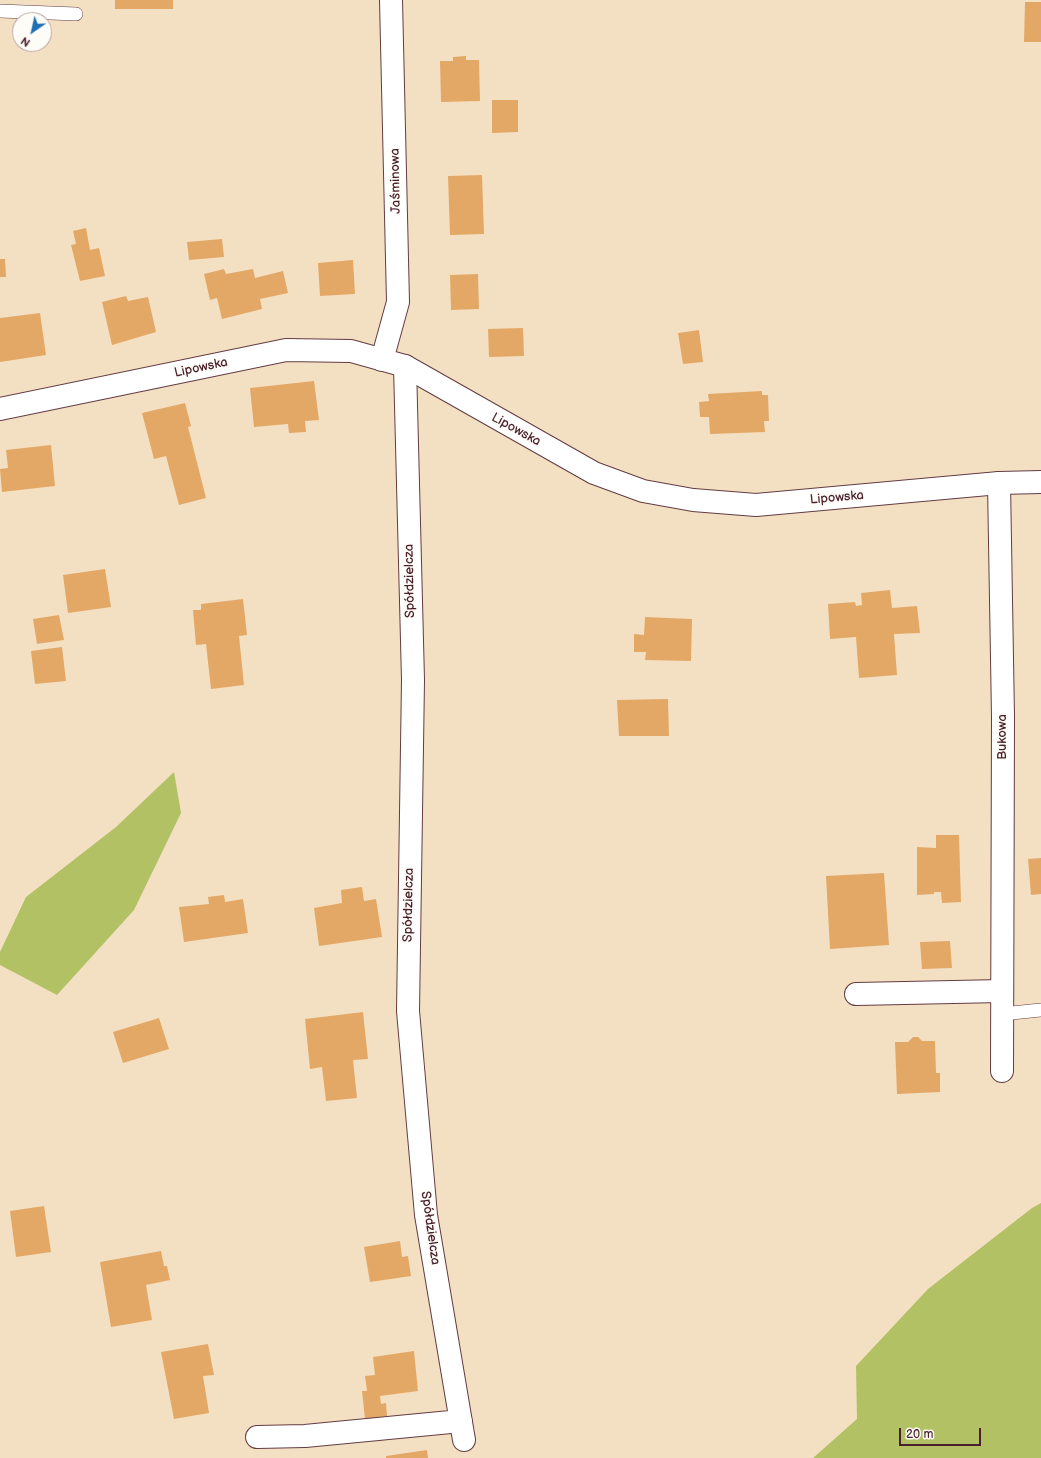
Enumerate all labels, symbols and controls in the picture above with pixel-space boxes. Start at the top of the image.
north arrow [12,12,52,52]
text: N [19,34,33,49]
street label: Jaśminowa [388,148,404,214]
street label: Lipowska [173,355,229,381]
street label: Lipowska [489,410,543,450]
street label: Lipowska [809,488,865,508]
street label: Spółdzielcza [402,544,418,618]
street label: Bukowa [995,714,1011,760]
street label: Spółdzielcza [401,868,417,942]
street label: Spółdzielcza [417,1190,443,1266]
scale bar [901,1420,983,1446]
text: 20 m [906,1427,933,1442]

